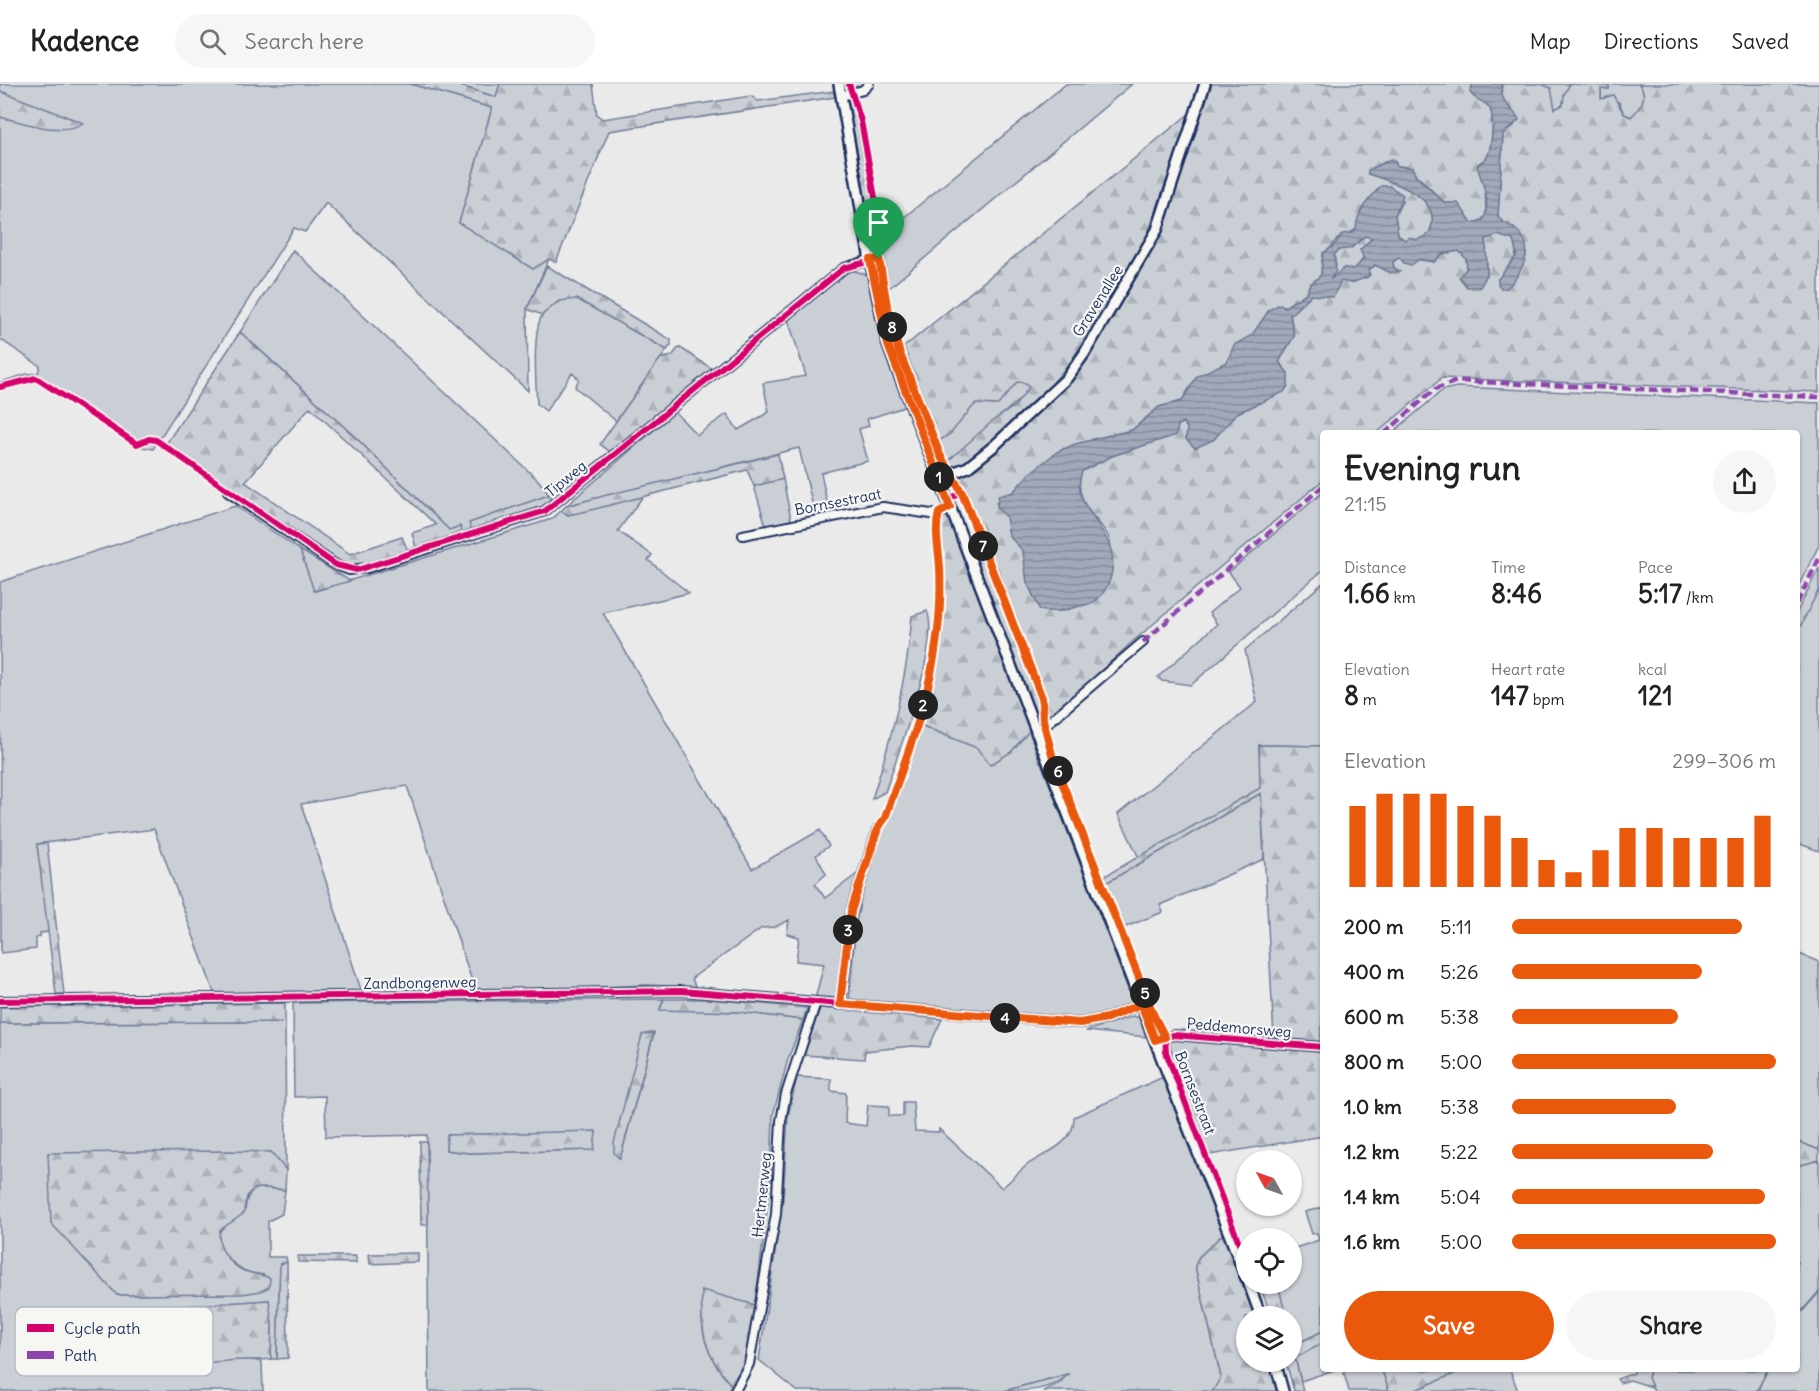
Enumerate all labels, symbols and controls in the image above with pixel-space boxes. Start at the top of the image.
search box [175,14,595,68]
text: Kadence [30,23,139,59]
icon: search [196,25,229,58]
text: Search here [244,27,364,55]
text: Map [1530,28,1571,55]
text: Directions [1604,28,1698,55]
text: Saved [1731,28,1789,55]
pin [853,197,904,259]
icon: arrive [862,206,895,239]
street label: Gravenallee [1068,261,1127,340]
pin: 8 [877,312,907,342]
text: 8 [887,317,897,337]
text: Evening run [1344,447,1520,489]
button: share [1713,450,1776,513]
street label: Tipweg [541,456,590,501]
pin: 1 [924,462,954,492]
text: 1 [936,467,942,487]
street label: Bornsestraat [793,484,883,519]
text: 21:15 [1344,491,1387,516]
pin: 7 [968,531,998,561]
text: 7 [979,536,987,556]
text: Distance [1344,557,1406,577]
text: Time [1491,557,1526,577]
text: Pace [1638,557,1673,577]
text: 1.66 [1344,577,1390,610]
text: 8:46 [1491,577,1542,610]
text: 5:17 [1638,577,1682,610]
text: km [1390,587,1416,607]
text: /km [1682,587,1714,607]
text: Elevation [1344,659,1410,679]
text: Heart rate [1491,659,1565,679]
text: kcal [1638,659,1667,679]
text: 8 [1344,679,1359,712]
text: 147 [1491,679,1529,712]
text: 121 [1638,679,1673,712]
text: m [1359,689,1377,709]
text: bpm [1529,689,1565,709]
pin: 2 [908,690,938,720]
text: 2 [919,695,927,715]
text: Elevation [1344,748,1426,773]
text: 299–306 m [1672,748,1776,773]
pin: 6 [1043,756,1073,786]
text: 6 [1053,761,1063,781]
text: 200 m [1344,914,1404,939]
text: 5:11 [1440,914,1472,939]
pin: 3 [833,915,863,945]
text: 3 [843,920,853,940]
text: 400 m [1344,959,1404,984]
text: 5:26 [1440,959,1479,984]
street label: Zandbongenweg [363,972,477,993]
pin: 5 [1130,978,1160,1008]
text: 5 [1140,983,1150,1003]
pin: 4 [990,1003,1020,1033]
text: 600 m [1344,1004,1404,1029]
text: 5:38 [1440,1004,1479,1029]
text: 4 [1000,1008,1010,1028]
street label: Peddemorsweg [1186,1013,1292,1042]
street label: Bornsestraat [1171,1048,1220,1137]
text: 800 m [1344,1049,1404,1074]
text: 5:00 [1440,1049,1482,1074]
text: 1.0 km [1344,1094,1402,1119]
text: 5:38 [1440,1094,1479,1119]
text: 1.2 km [1344,1139,1400,1164]
text: 5:22 [1440,1139,1478,1164]
north arrow [1236,1150,1302,1216]
map controls [1236,1150,1302,1372]
street label: Hertmerweg [748,1151,775,1238]
text: 1.4 km [1344,1184,1400,1209]
text: 5:04 [1440,1184,1481,1209]
button: locate [1236,1228,1302,1294]
text: 1.6 km [1344,1229,1400,1254]
text: 5:00 [1440,1229,1482,1254]
button: Save [1344,1291,1554,1360]
button: Share [1566,1291,1776,1360]
button: layers [1236,1306,1302,1372]
legend [15,1307,213,1376]
text: Cycle path [64,1318,140,1338]
text: Path [64,1345,97,1365]

